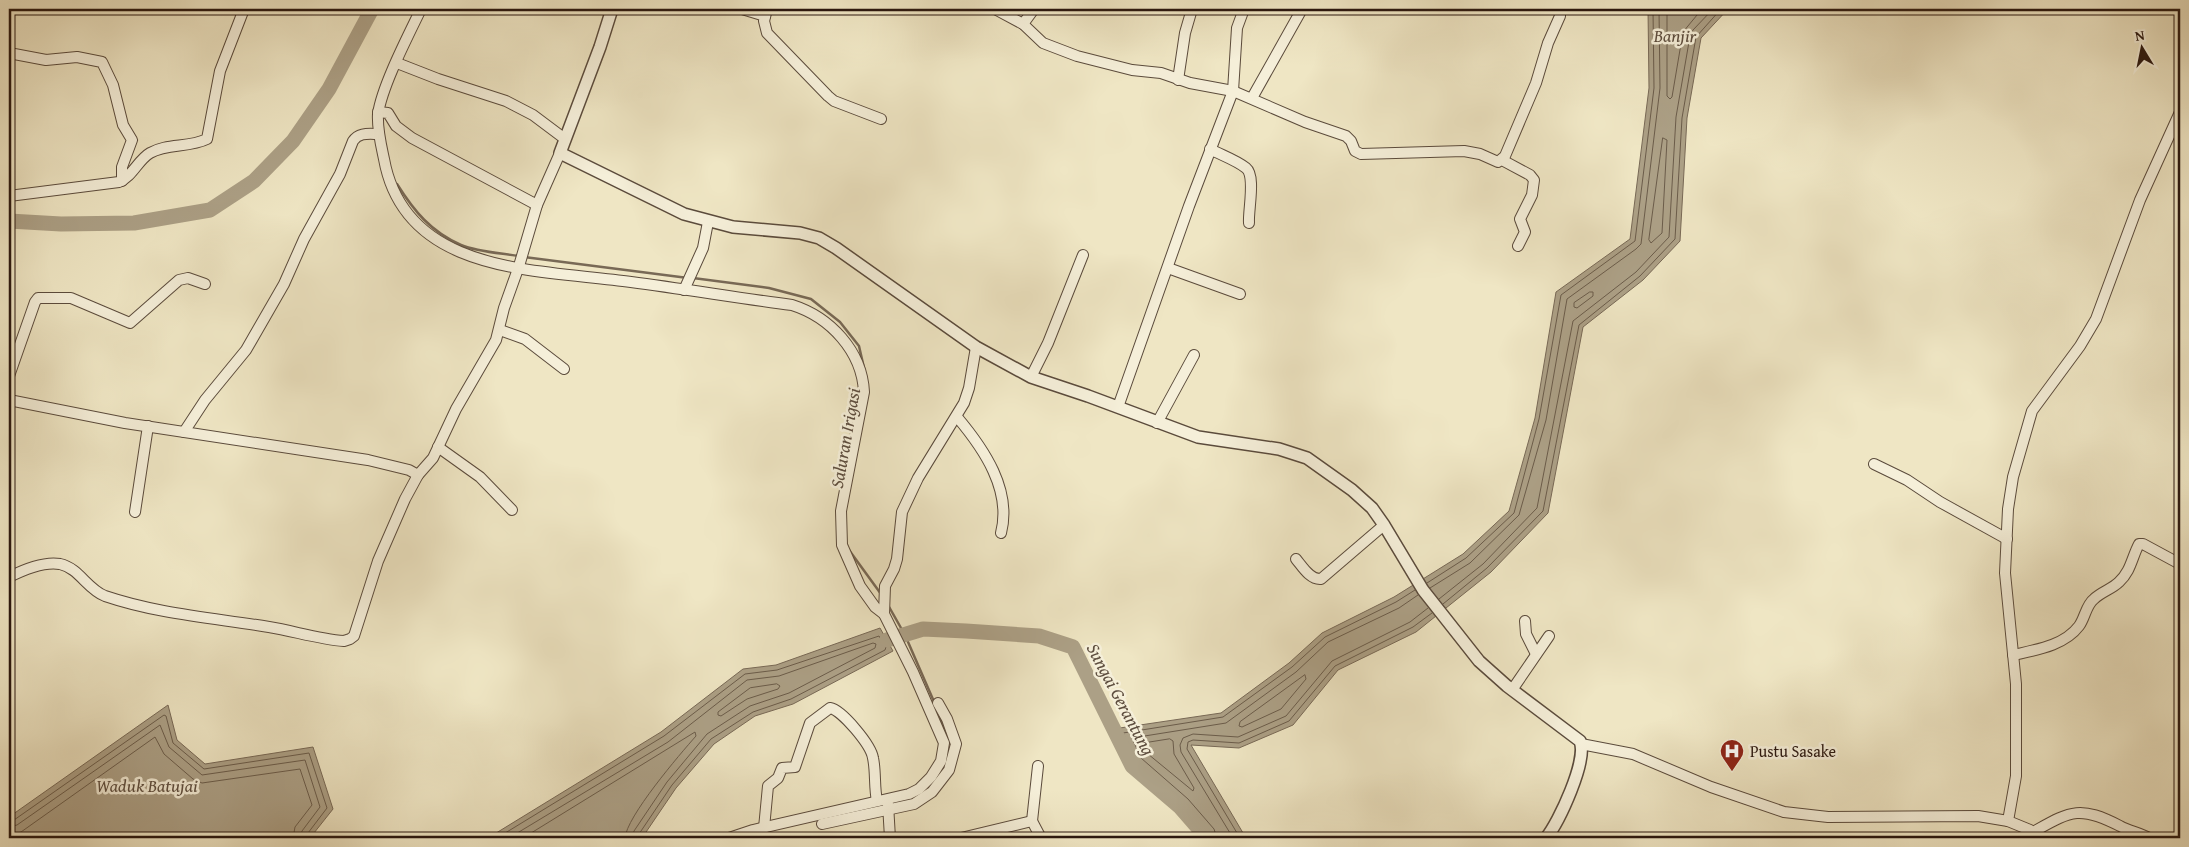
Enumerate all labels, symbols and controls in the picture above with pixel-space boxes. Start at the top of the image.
water label: Banjir [1653,22,1698,49]
north arrow [2116,22,2166,72]
text: N [2133,24,2147,46]
water label: Saluran Irigasi [823,385,867,490]
water label: Sungai Gerantung [1080,638,1162,760]
hospital icon: Pustu Sasake [1719,738,1745,772]
place label: Pustu Sasake [1750,739,1836,763]
water label: Waduk Batujai [96,772,198,799]

